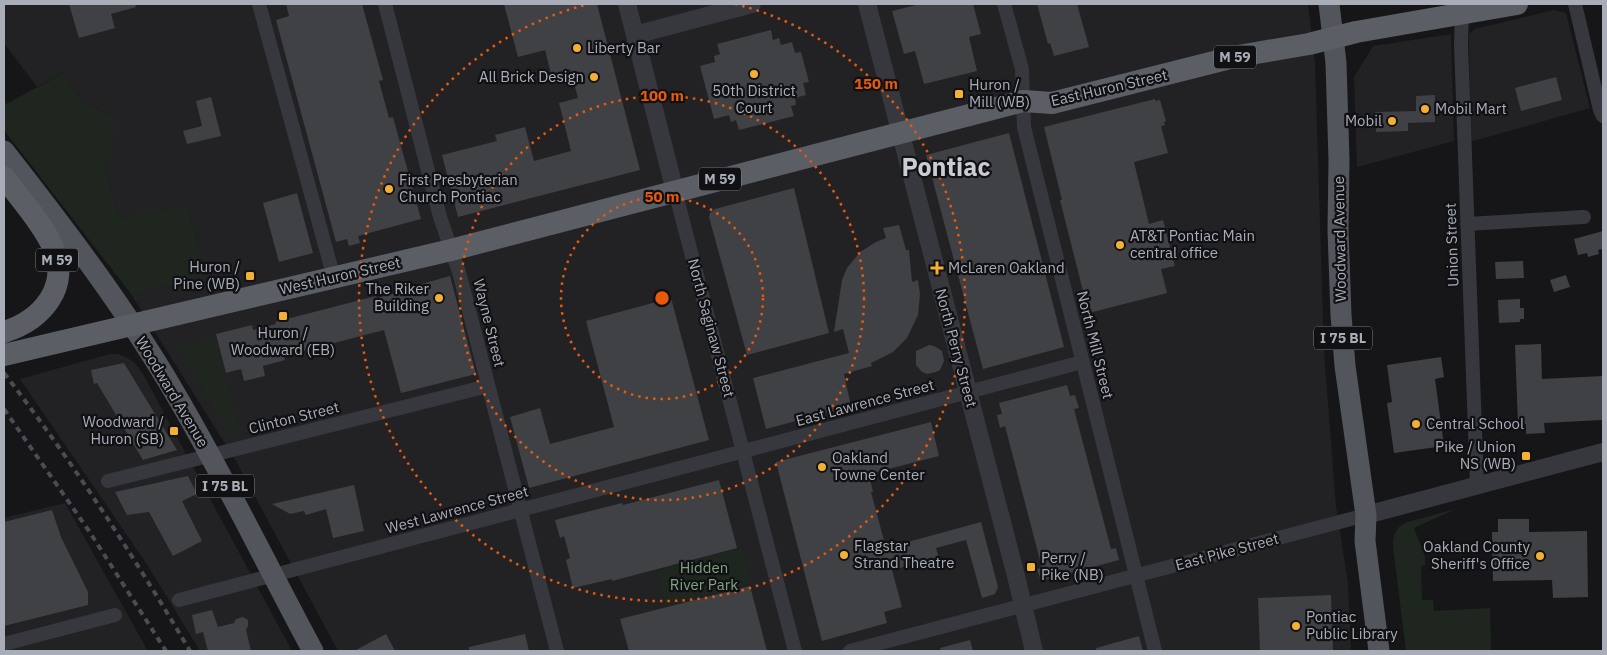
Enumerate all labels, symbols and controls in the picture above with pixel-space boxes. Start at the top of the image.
place label: Liberty Bar [587,38,661,57]
marker: Liberty Bar [571,42,583,54]
road number: M 59 [1214,46,1256,68]
street label: East Huron Street [1049,65,1169,110]
place label: All Brick Design [479,67,584,86]
marker: 50th District Court [748,68,760,80]
marker: All Brick Design [588,71,600,83]
text: 150 m [854,74,898,93]
place label: Huron / Mill (WB) [969,75,1030,111]
place label: 50th District Court [712,81,796,117]
text: 100 m [640,86,684,105]
marker: Huron / Mill (WB) [953,88,965,100]
place label: Mobil Mart [1435,99,1507,118]
marker: Mobil Mart [1419,103,1431,115]
place label: Mobil [1345,111,1382,130]
marker: Mobil [1386,115,1398,127]
district label: Pontiac [902,150,990,183]
road number: M 59 [699,168,741,190]
place label: First Presbyterian Church Pontiac [399,170,518,206]
street label: Woodward Avenue [1329,176,1350,302]
marker: First Presbyterian Church Pontiac [383,183,395,195]
text: 50 m [645,187,679,206]
street label: Union Street [1441,203,1462,287]
place label: AT&T Pontiac Main central office [1130,226,1255,262]
marker: AT&T Pontiac Main central office [1114,239,1126,251]
road number: M 59 [36,248,78,272]
street label: West Huron Street [278,252,402,299]
street label: North Saginaw Street [684,256,739,399]
place label: Huron / Pine (WB) [173,257,240,293]
place label: McLaren Oakland [948,258,1065,277]
marker: McLaren Oakland [930,261,944,275]
marker: Huron / Pine (WB) [244,270,256,282]
street label: Wayne Street [469,277,510,369]
place label: The Riker Building [365,279,429,315]
street label: North Perry Street [931,286,981,409]
centre of rings [653,289,671,307]
street label: North Mill Street [1073,289,1118,401]
marker: The Riker Building [433,292,445,304]
marker: Huron / Woodward (EB) [277,310,289,322]
place label: Huron / Woodward (EB) [231,323,335,359]
road number: I 75 BL [1314,326,1372,349]
street label: Woodward Avenue [132,333,213,451]
street label: East Lawrence Street [794,375,936,430]
street label: Clinton Street [247,397,341,438]
place label: Woodward / Huron (SB) [83,412,164,448]
place label: Central School [1426,414,1524,433]
marker: Central School [1410,418,1422,430]
marker: Woodward / Huron (SB) [168,425,180,437]
place label: Pike / Union NS (WB) [1435,437,1516,473]
place label: Oakland Towne Center [832,448,925,484]
marker: Pike / Union NS (WB) [1520,450,1532,462]
marker: Oakland Towne Center [816,461,828,473]
road number: I 75 BL [196,474,254,498]
street label: West Lawrence Street [383,481,530,538]
street label: East Pike Street [1173,529,1281,574]
place label: Flagstar Strand Theatre [854,536,954,572]
place label: Oakland County Sheriff's Office [1423,537,1530,573]
place label: Perry / Pike (NB) [1041,548,1104,584]
marker: Flagstar Strand Theatre [838,549,850,561]
marker: Oakland County Sheriff's Office [1534,550,1546,562]
park label: Hidden River Park [670,558,738,594]
marker: Perry / Pike (NB) [1025,561,1037,573]
place label: Pontiac Public Library [1306,607,1398,643]
marker: Pontiac Public Library [1290,620,1302,632]

